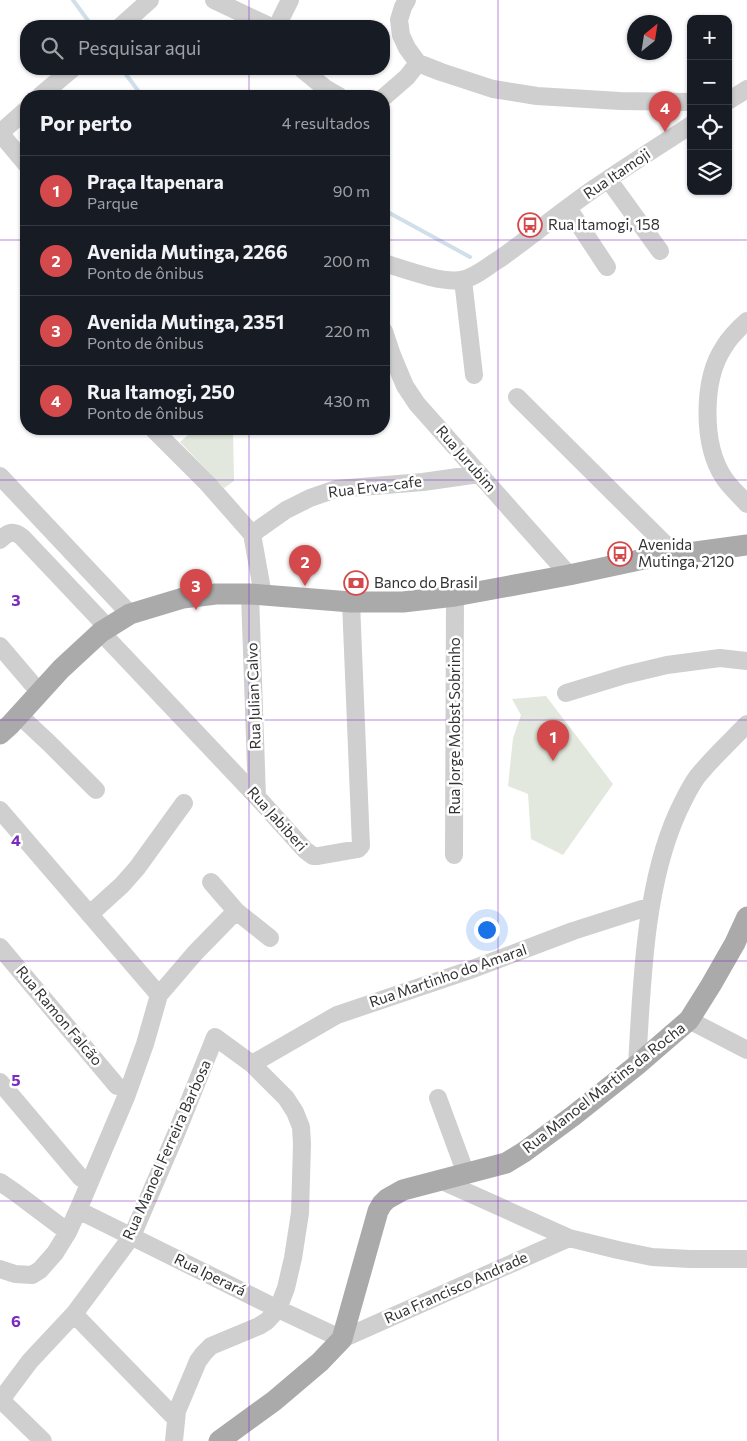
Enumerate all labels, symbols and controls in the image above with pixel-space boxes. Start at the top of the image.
north arrow [627,15,672,60]
map controls [687,15,732,195]
button: + [687,15,732,60]
search box [20,20,390,75]
icon: search [38,34,66,62]
text: Pesquisar aqui [78,36,201,59]
button: − [687,60,732,105]
pin: 4 [649,91,681,132]
button: locate [687,105,732,150]
text: Por perto [40,110,132,135]
text: 4 resultados [282,113,370,132]
street label: Rua Itamoji [579,144,653,202]
button: layers [687,150,732,195]
text: Praça Itapenara [87,170,224,193]
text: 1 [52,181,60,200]
text: 90 m [333,181,370,200]
text: Parque [87,193,138,212]
bus stop icon: Rua Itamogi, 158 [517,212,543,238]
place label: Rua Itamogi, 158 [548,215,660,233]
text: Avenida Mutinga, 2266 [87,240,288,263]
text: 2 [51,251,61,270]
text: 200 m [323,251,370,270]
text: Ponto de ônibus [87,263,204,282]
text: Avenida Mutinga, 2351 [87,310,284,333]
text: 3 [51,321,61,340]
text: 220 m [325,321,370,340]
text: Ponto de ônibus [87,333,204,352]
text: Rua Itamogi, 250 [87,380,235,403]
text: 4 [51,391,61,410]
text: 430 m [324,391,370,410]
text: Ponto de ônibus [87,403,204,422]
street label: Rua Jurubim [433,421,500,495]
street label: Rua Erva-cafe [327,471,423,501]
place label: Avenida Mutinga, 2120 [638,535,734,570]
bus stop icon: Avenida Mutinga, 2120 [607,541,633,567]
pin: 2 [289,545,321,586]
pin: 3 [180,569,212,610]
bank icon: Banco do Brasil [343,570,369,596]
place label: Banco do Brasil [374,573,478,591]
text: 3 [11,590,21,609]
street label: Rua Jorge Mobst Sobrinho [445,637,463,815]
street label: Rua Julian Calvo [242,642,264,750]
pin: 1 [537,720,569,761]
street label: Rua Jabiberi [244,782,311,854]
text: 4 [11,830,21,849]
your location [474,917,500,943]
street label: Rua Martinho do Amaral [367,940,529,1010]
street label: Rua Ramon Falcão [13,962,107,1069]
street label: Rua Manoel Martins da Rocha [518,1018,688,1156]
street label: Rua Manoel Ferreira Barbosa [118,1057,214,1243]
text: 5 [11,1070,21,1089]
street label: Rua Francisco Andrade [381,1247,530,1327]
street label: Rua Iperará [172,1249,249,1299]
text: 6 [11,1311,21,1330]

